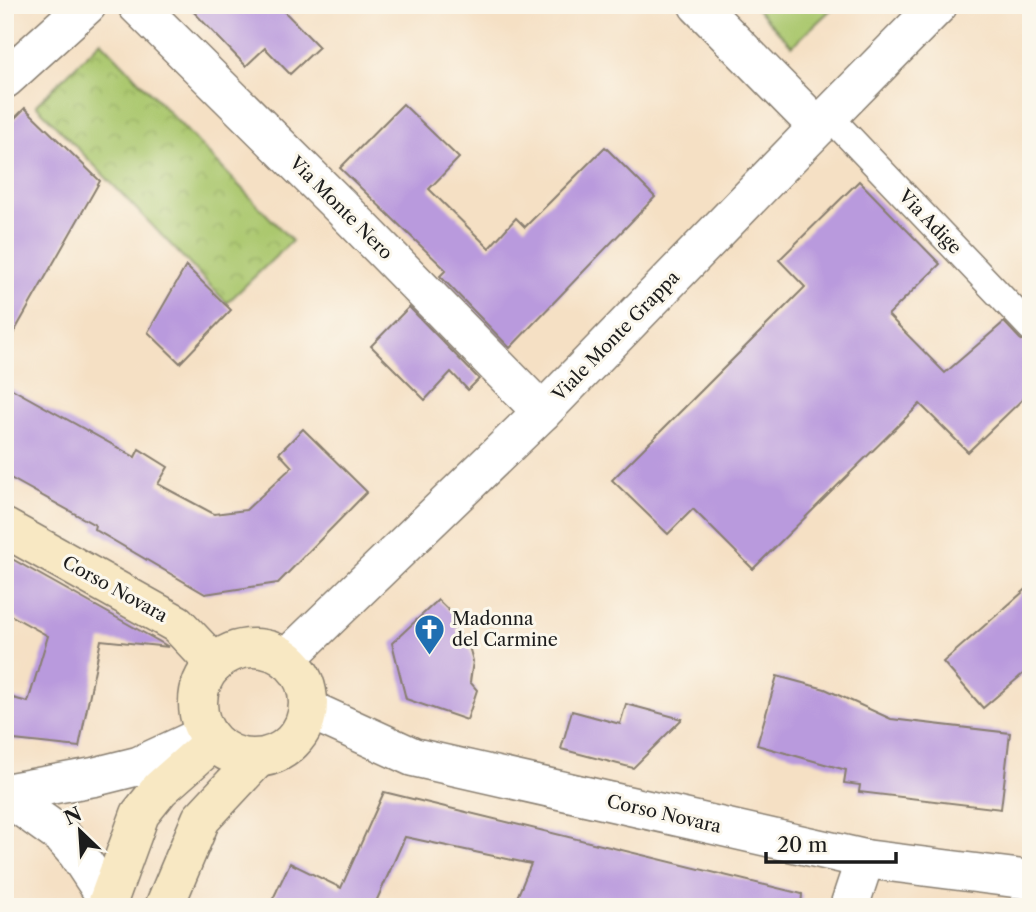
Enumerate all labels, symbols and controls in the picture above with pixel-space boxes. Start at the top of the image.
street label: Via Monte Nero [284,151,397,264]
street label: Via Adige [893,185,966,259]
street label: Viale Monte Grappa [547,266,684,406]
street label: Corso Novara [59,551,172,627]
place label: Madonna del Carmine [452,608,558,651]
church icon: Madonna del Carmine [412,612,446,656]
street label: Corso Novara [605,790,724,838]
north arrow [46,796,116,866]
text: N [61,802,85,830]
scale bar [766,821,896,865]
text: 20 m [777,832,828,857]

